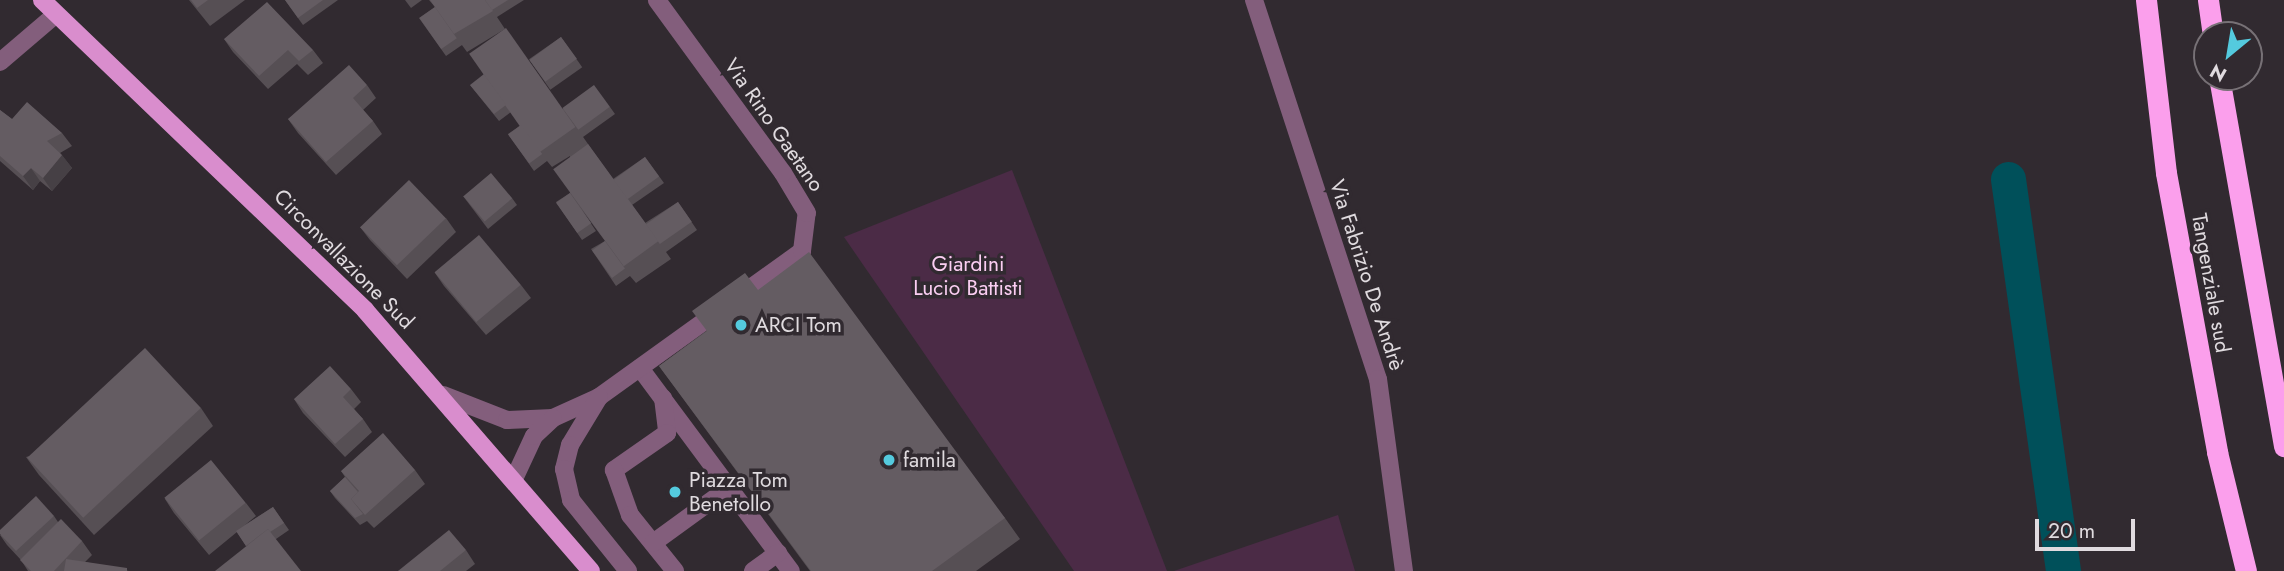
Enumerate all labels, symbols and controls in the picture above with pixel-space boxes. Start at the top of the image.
north arrow [2193,21,2263,91]
street label: Via Rino Gaetano [719,54,829,196]
text: N [2205,57,2232,88]
street label: Via Fabrizio De Andrè [1324,176,1410,374]
street label: Circonvallazione Sud [269,184,419,334]
street label: Tangenziale sud [2186,211,2236,355]
park label: Giardini Lucio Battisti [913,251,1023,301]
place label: ARCI Tom [755,312,842,338]
marker: ARCI Tom [733,317,749,333]
place label: famila [903,447,956,473]
marker: famila [881,452,897,468]
place label: Piazza Tom Benetollo [689,467,788,517]
marker: Piazza Tom Benetollo [667,484,683,500]
scale bar [2039,504,2139,548]
text: 20 m [2048,516,2095,546]

